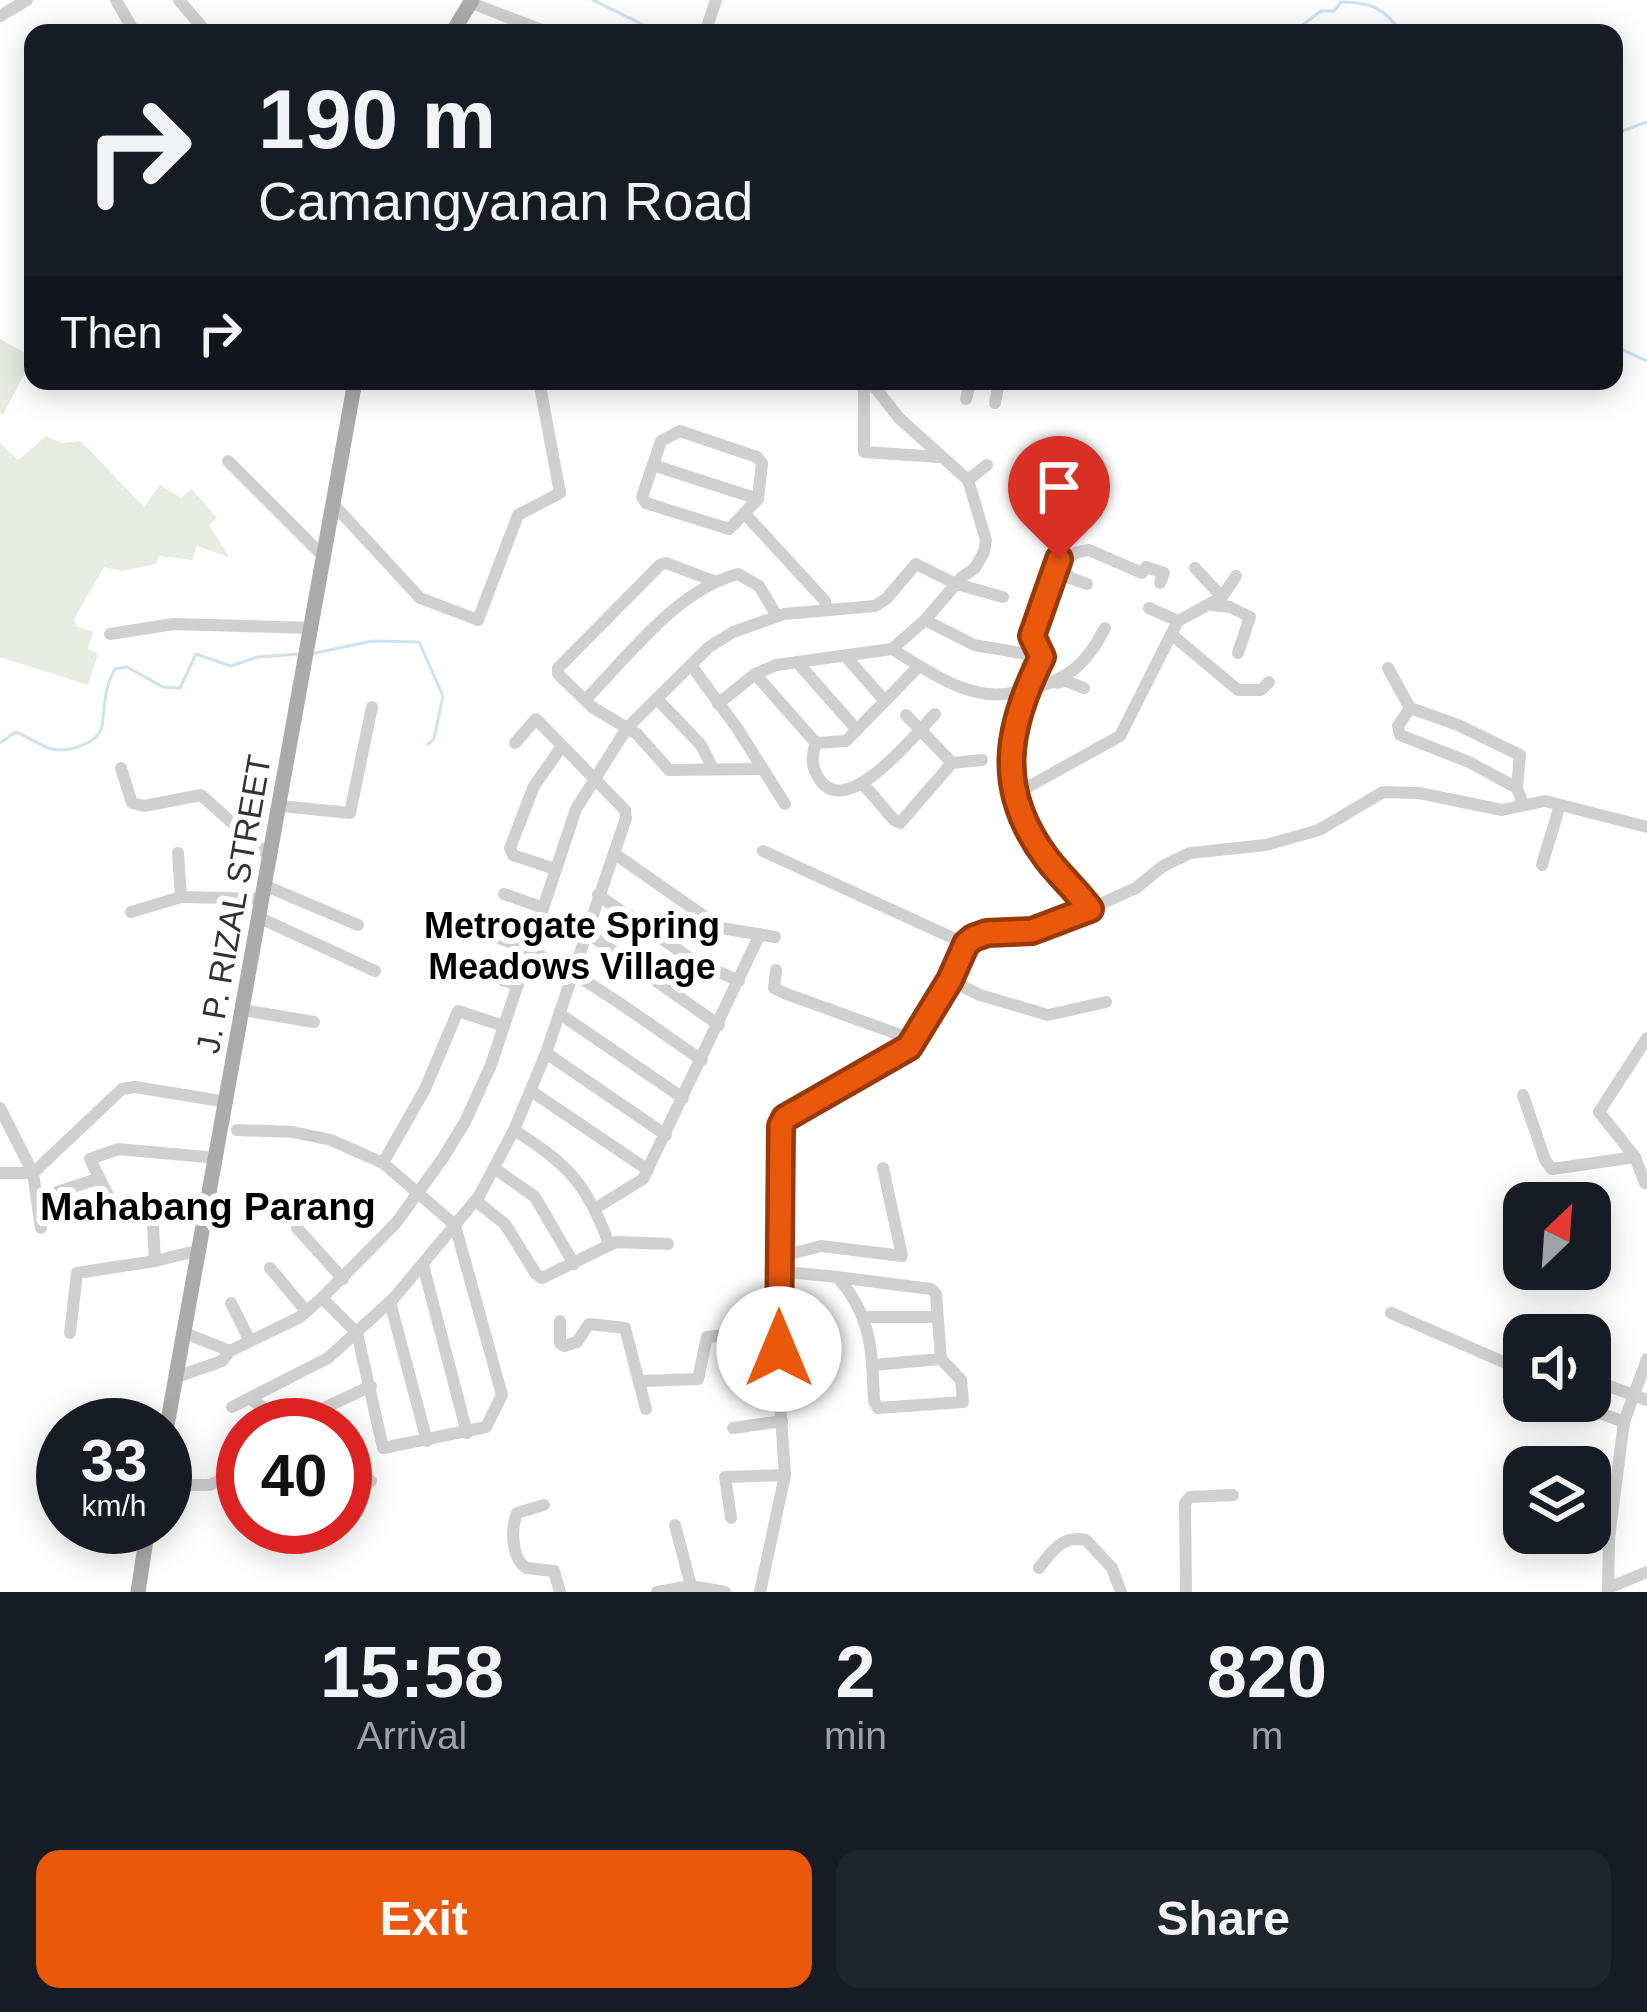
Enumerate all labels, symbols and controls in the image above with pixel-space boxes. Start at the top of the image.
icon: right [60,72,216,228]
text: 190 m [258,72,496,166]
text: Camangyanan Road [258,171,753,231]
icon: right [187,300,253,366]
text: Then [60,307,163,358]
pin [1008,436,1110,559]
icon: arrive [1026,454,1092,520]
street label: J. P. RIZAL STREET [189,752,278,1056]
district label: Metrogate Spring Meadows Village [424,905,720,987]
north arrow [1503,1182,1611,1290]
map controls [1503,1182,1611,1554]
district label: Mahabang Parang [40,1185,376,1228]
position arrow [716,1286,842,1412]
button: sound [1503,1314,1611,1422]
speed limit sign: 40 [216,1398,372,1554]
text: 33 [81,1427,147,1494]
button: layers [1503,1446,1611,1554]
text: km/h [81,1489,147,1522]
text: 15:58 [320,1632,504,1712]
text: 2 [835,1632,876,1712]
text: 820 [1207,1632,1327,1712]
text: Arrival [357,1714,467,1757]
text: min [824,1714,887,1757]
text: m [1251,1714,1283,1757]
button: Exit [36,1850,812,1988]
button: Share [836,1850,1611,1988]

